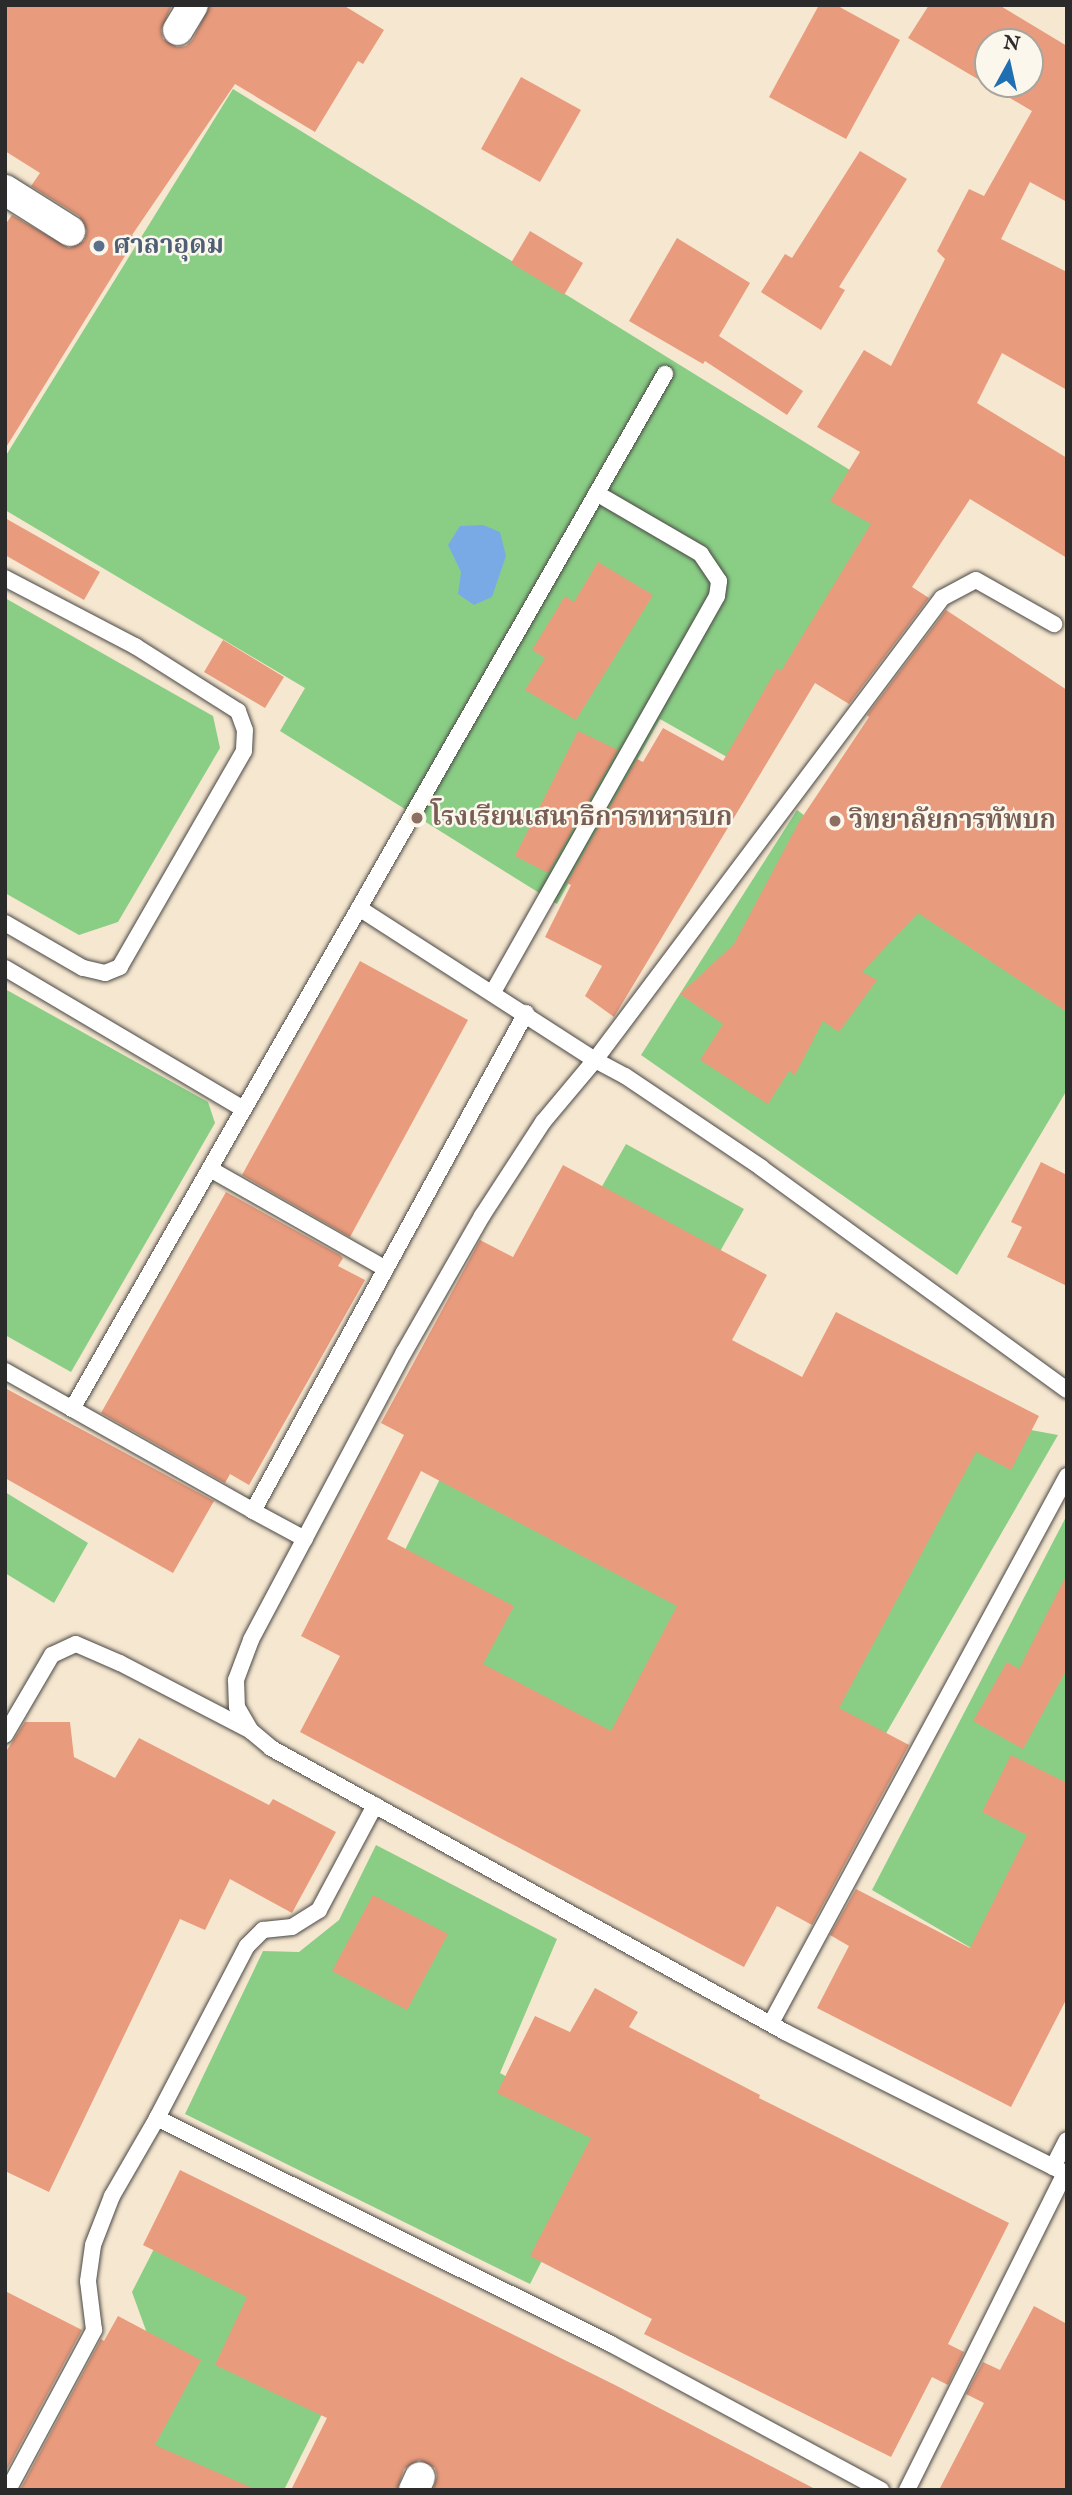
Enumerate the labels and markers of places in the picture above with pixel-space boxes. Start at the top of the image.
place label: ศาลาอุดม [113,230,224,262]
marker: ศาลาอุดม [91,238,107,254]
place label: โรงเรียนเสนาธิการทหารบก [431,802,732,834]
place label: วิทยาลัยการทัพบก [849,805,1056,837]
marker: โรงเรียนเสนาธิการทหารบก [409,810,425,826]
marker: วิทยาลัยการทัพบก [827,813,843,829]

